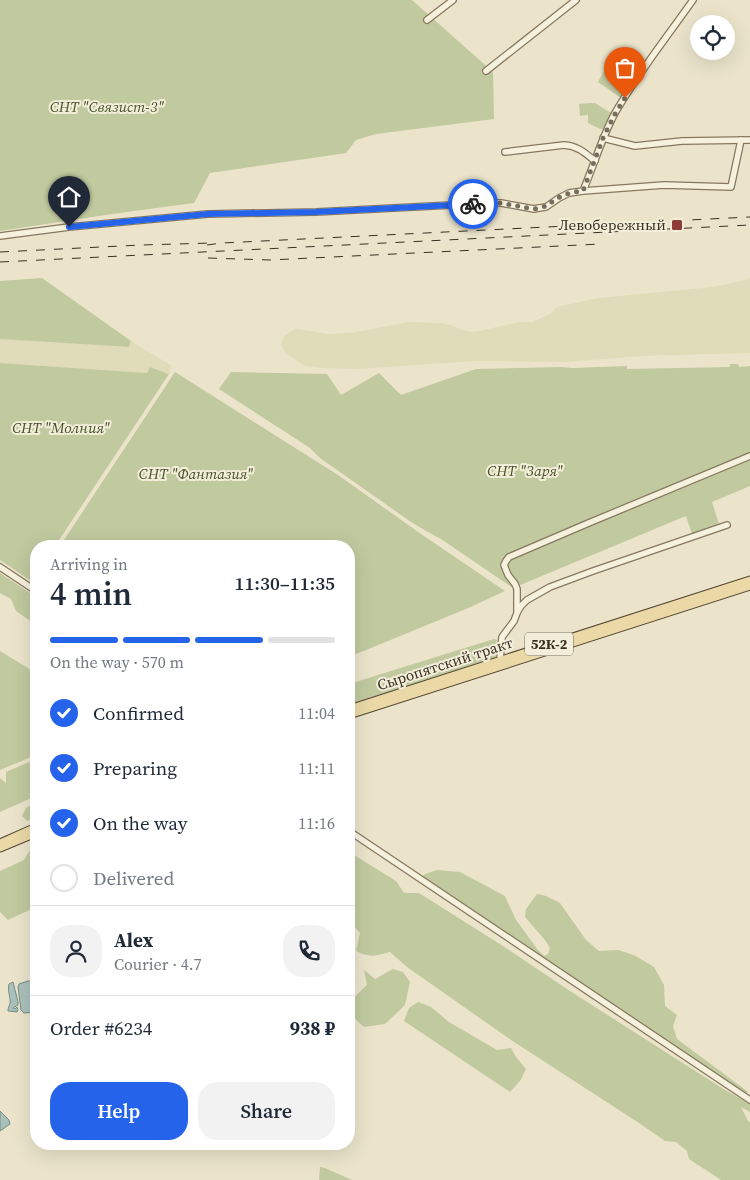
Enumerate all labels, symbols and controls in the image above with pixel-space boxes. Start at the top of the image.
map controls [690,15,735,60]
button: locate [690,15,735,60]
pin [604,47,646,98]
icon: bag [611,54,639,82]
park label: СНТ "Связист-3" [50,96,165,117]
pin [48,176,90,227]
courier [448,179,498,229]
icon: home [55,183,83,211]
icon: bike [459,190,487,218]
place label: Левобережный [558,214,666,235]
marker: Левобережный [670,218,684,232]
park label: СНТ "Молния" [12,417,110,438]
park label: СНТ "Заря" [487,460,563,481]
park label: СНТ "Фантазия" [139,463,254,484]
text: Arriving in [50,553,128,575]
text: 11:30–11:35 [235,570,335,596]
text: 4 min [50,572,132,616]
street label: Сыропятский тракт [374,632,515,695]
road number: 52К-2 [525,633,573,656]
text: On the way · 570 m [50,651,184,673]
icon: check [50,699,78,727]
text: Confirmed [93,700,184,726]
text: 11:04 [298,702,335,724]
icon: check [50,754,78,782]
text: Preparing [93,755,177,781]
text: 11:11 [298,757,335,779]
icon: check [50,809,78,837]
text: On the way [93,810,188,836]
text: 11:16 [298,812,335,834]
text: Delivered [93,865,174,891]
button: person [50,925,102,977]
button: phone [283,925,335,977]
text: Alex [114,927,153,953]
text: Courier · 4.7 [114,953,202,975]
text: Order #6234 [50,1015,152,1041]
text: 938 ₽ [290,1015,335,1041]
button: Help [50,1082,188,1140]
button: Share [198,1082,335,1140]

